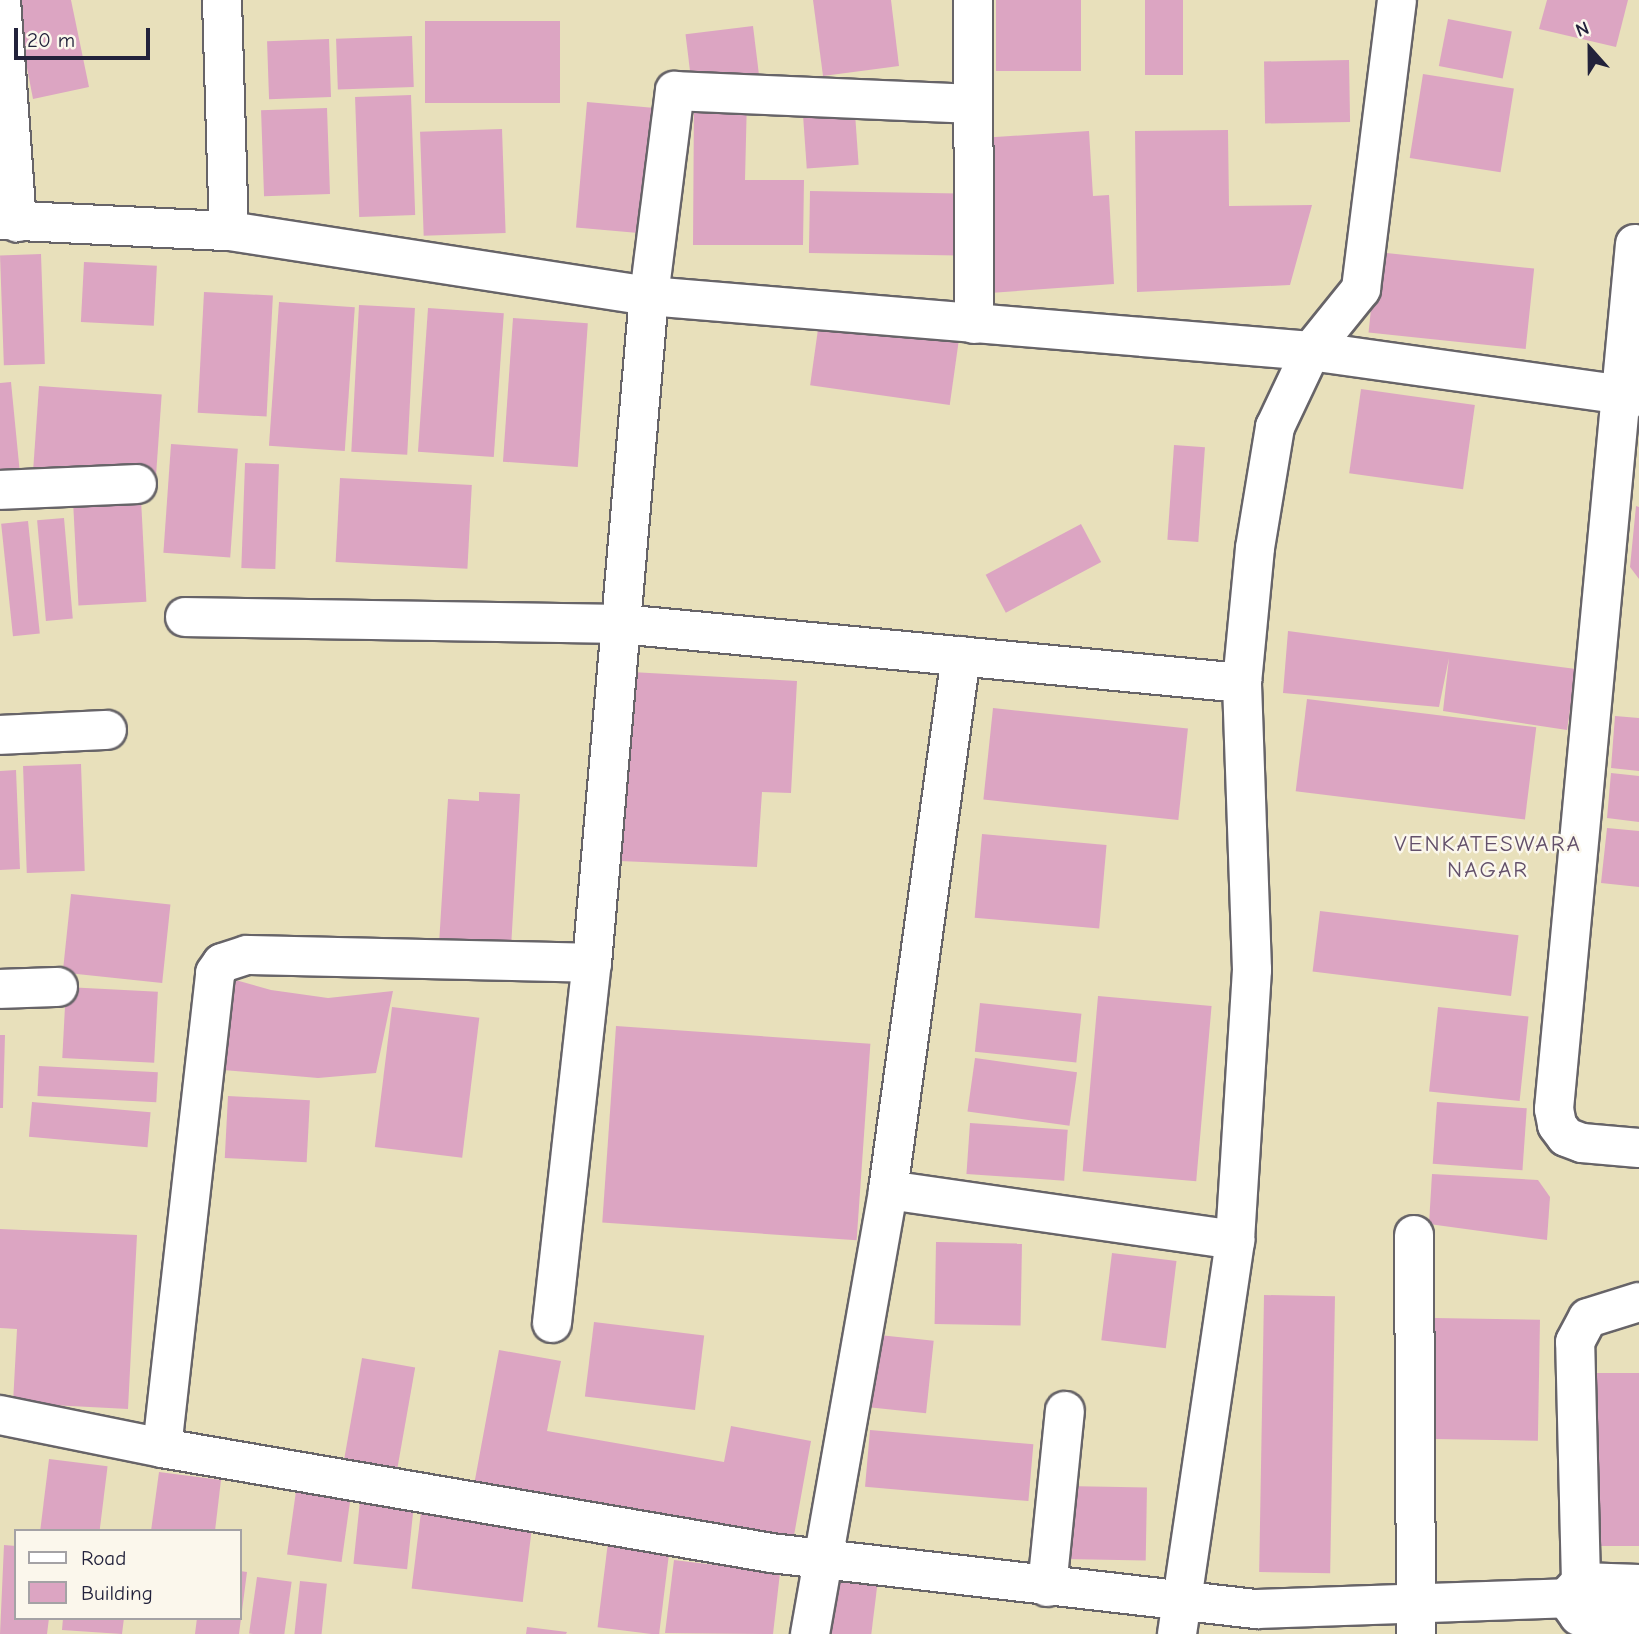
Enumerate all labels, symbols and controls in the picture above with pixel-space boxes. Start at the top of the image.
scale bar [18,14,154,58]
north arrow [1555,14,1625,84]
text: N [1573,17,1592,42]
text: 20 m [27,28,75,52]
district label: VENKATESWARA NAGAR [1396,830,1580,884]
legend [14,1529,242,1620]
text: Road [81,1546,126,1570]
text: Building [81,1581,153,1605]

